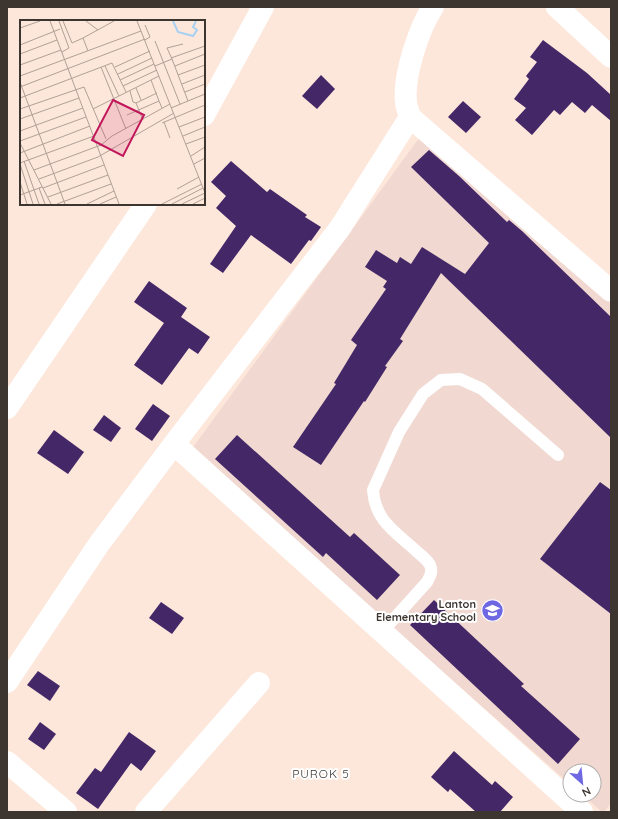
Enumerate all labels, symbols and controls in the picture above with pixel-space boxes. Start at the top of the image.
inset map [20,20,205,205]
place label: Lanton Elementary School [376,597,476,624]
school or university icon: Lanton Elementary School [479,597,505,623]
north arrow [562,763,602,803]
district label: PUROK 5 [292,766,350,781]
text: N [580,784,593,800]

